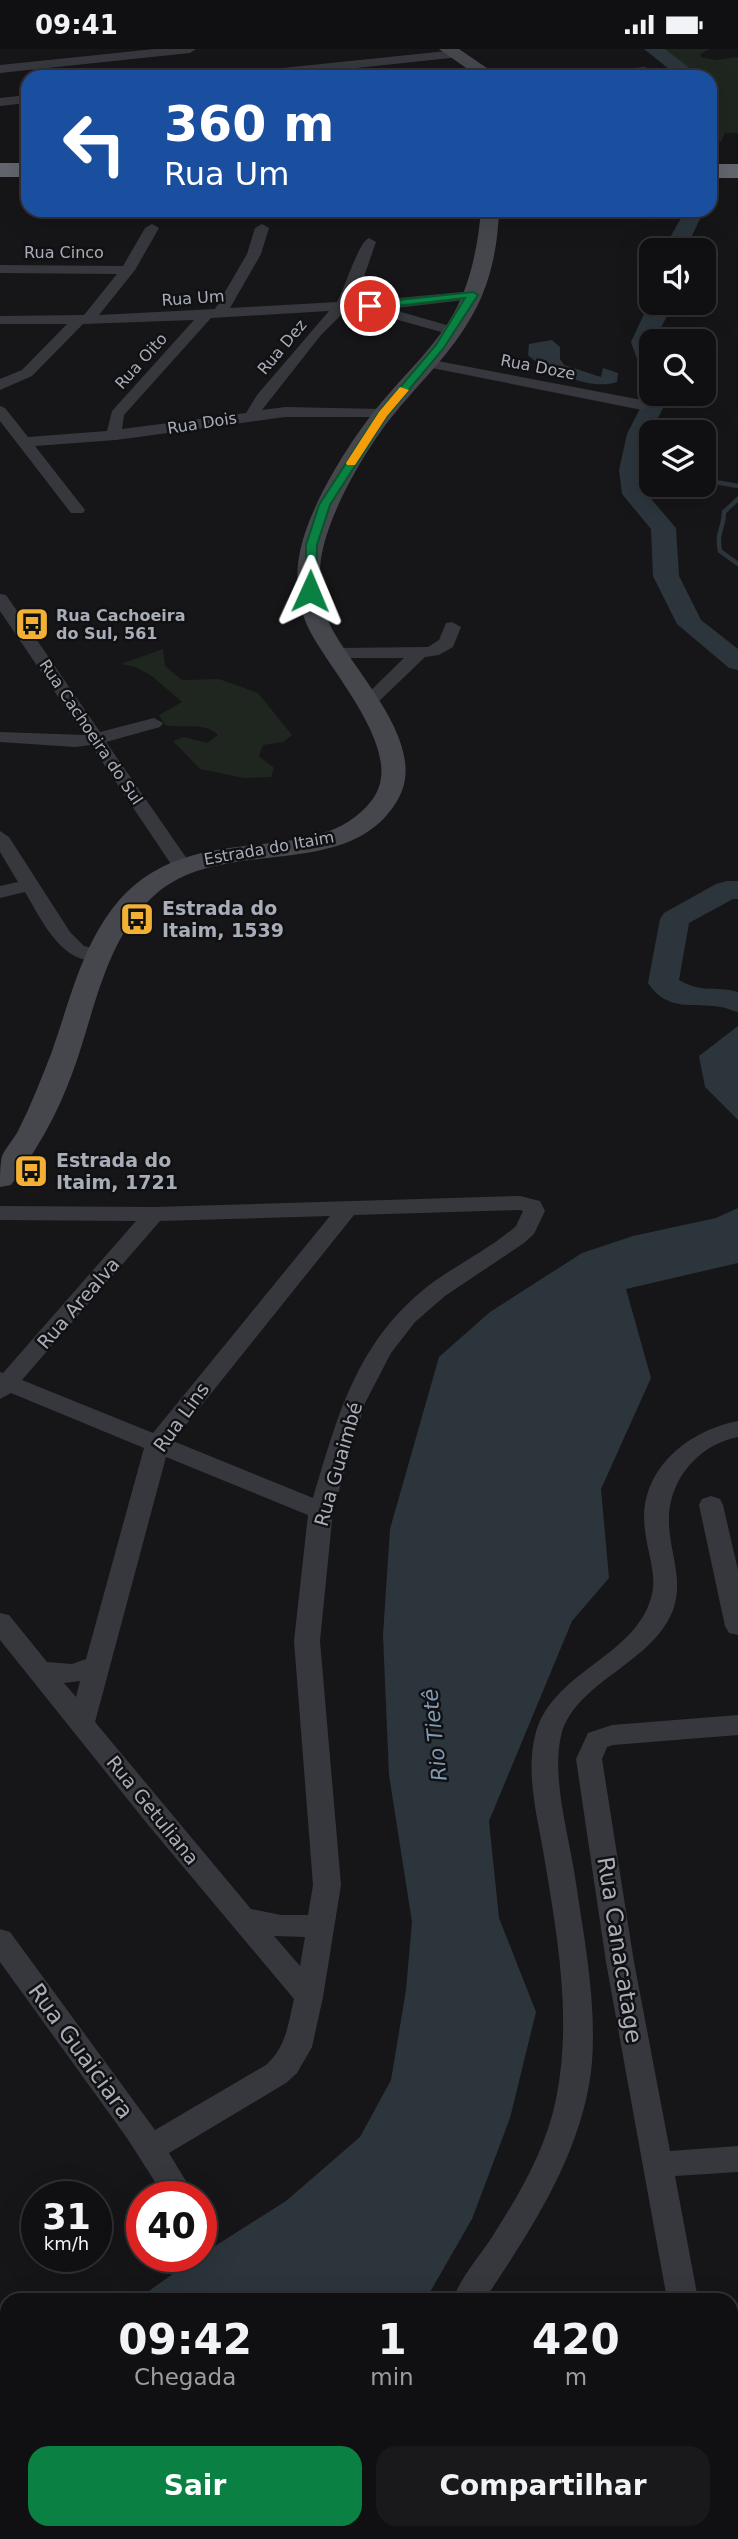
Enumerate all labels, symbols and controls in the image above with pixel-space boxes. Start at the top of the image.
text: 09:41 [35,10,118,40]
text: 360 m [164,96,334,153]
icon: left [49,98,140,189]
text: Rua Um [164,155,289,193]
map controls [639,238,716,497]
button: sound [639,238,716,315]
street label: Rua Cinco [24,243,104,262]
pin [340,276,400,336]
street label: Rua Um [161,286,225,310]
icon: arrive [351,287,389,325]
street label: Rua Dez [254,316,310,378]
street label: Rua Oito [111,329,171,393]
button: search [639,329,716,406]
street label: Rua Doze [499,350,577,384]
street label: Rua Dois [166,408,238,438]
button: layers [639,420,716,497]
position arrow [273,554,347,628]
bus stop icon: Rua Cachoeira do Sul, 561 [13,605,51,643]
place label: Rua Cachoeira do Sul, 561 [56,606,186,643]
street label: Rua Cachoeira do Sul [35,656,147,808]
street label: Estrada do Itaim [202,827,336,869]
place label: Estrada do Itaim, 1539 [162,897,284,941]
bus stop icon: Estrada do Itaim, 1539 [118,900,156,938]
place label: Estrada do Itaim, 1721 [56,1149,178,1193]
bus stop icon: Estrada do Itaim, 1721 [12,1152,50,1190]
street label: Rua Arealva [32,1253,124,1353]
street label: Rua Lins [149,1378,213,1456]
street label: Rua Guaimbé [310,1399,366,1529]
water label: Rio Tietê [418,1688,452,1782]
street label: Rua Getuliana [102,1751,204,1869]
street label: Rua Canacatage [592,1855,648,2045]
street label: Rua Guaiciara [23,1978,139,2124]
speed limit sign: 40 [126,2181,217,2272]
text: 31 [42,2197,91,2237]
text: km/h [44,2233,89,2254]
text: 09:42 [118,2315,252,2364]
text: 1 [377,2315,407,2364]
text: 420 [532,2315,620,2364]
text: Chegada [134,2364,236,2390]
text: min [370,2364,414,2390]
text: m [565,2364,587,2390]
button: Sair [28,2446,362,2526]
button: Compartilhar [376,2446,710,2526]

